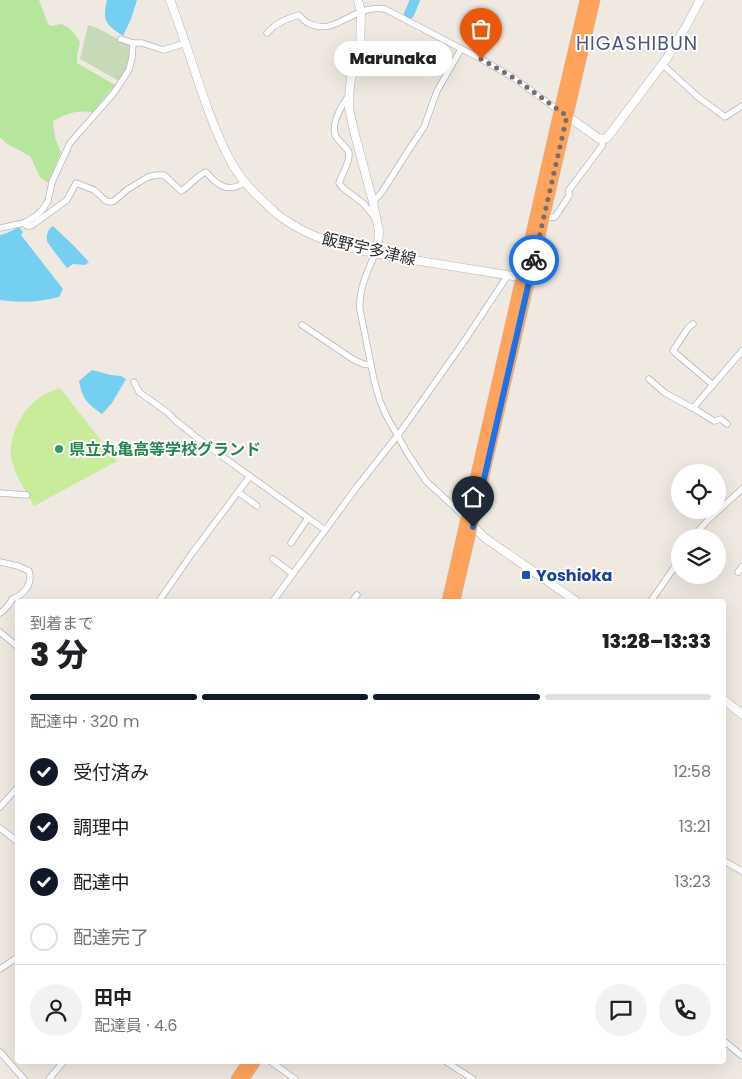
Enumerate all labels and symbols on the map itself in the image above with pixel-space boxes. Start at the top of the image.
pin [460,8,502,59]
district label: HIGASHIBUN [576,30,698,57]
callout: Marunaka [334,42,451,76]
street label: 飯野宇多津線 [320,227,418,271]
courier [509,235,559,285]
place label: 県立丸亀高等学校グランド [69,438,261,461]
marker: 県立丸亀高等学校グランド [53,443,65,455]
pin [452,476,494,527]
place label: Yoshioka [536,564,612,587]
marker: Yoshioka [520,569,532,581]

